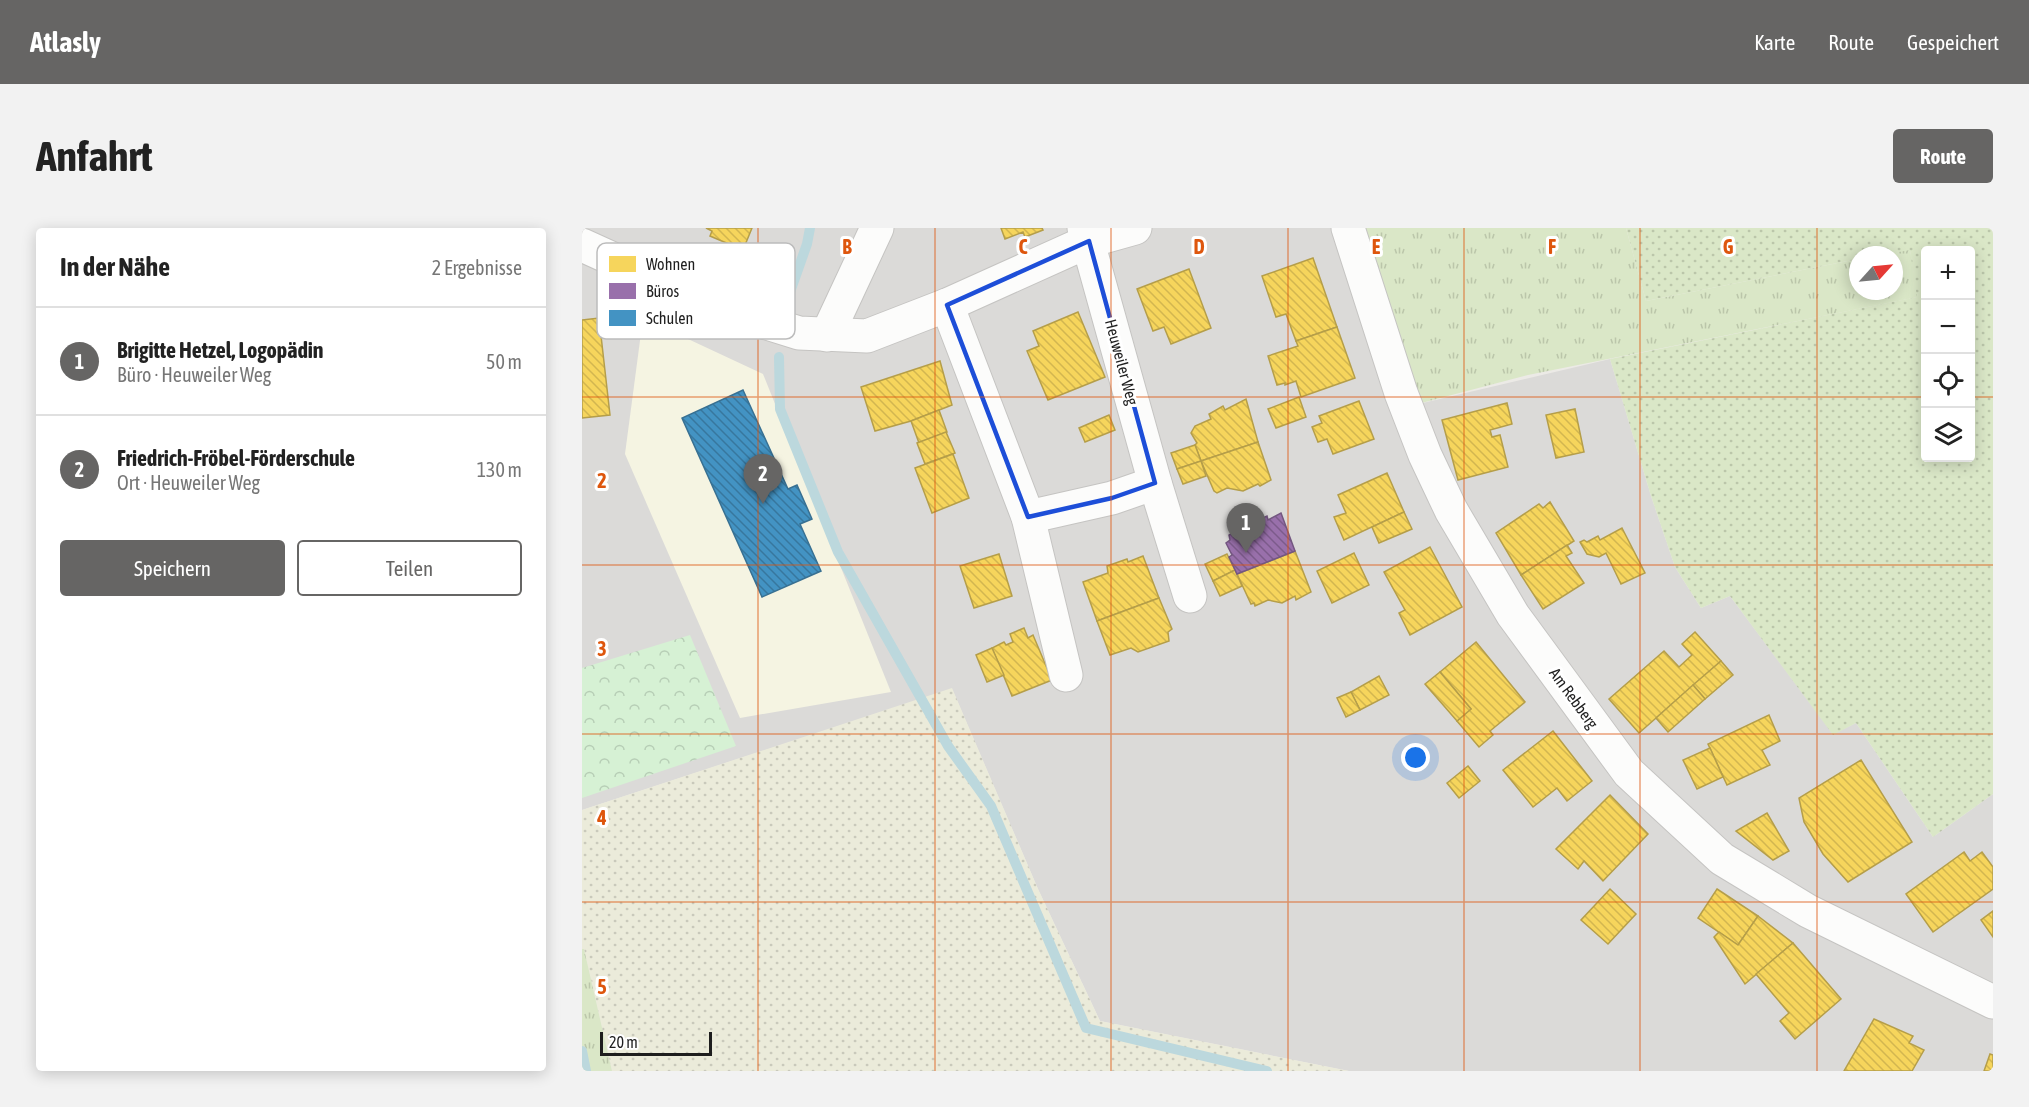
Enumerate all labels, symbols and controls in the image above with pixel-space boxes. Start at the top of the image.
text: Atlasly [30,26,101,58]
text: Karte [1754,30,1795,54]
text: Route [1828,30,1874,54]
text: Gespeichert [1907,30,1999,54]
button: Route [1893,129,1993,183]
text: Anfahrt [36,132,153,180]
text: B [842,235,852,258]
text: C [1019,235,1028,258]
text: D [1193,235,1205,258]
text: E [1372,235,1381,258]
text: F [1548,235,1556,258]
text: G [1723,235,1734,258]
legend [597,243,795,339]
north arrow [1849,246,1903,300]
map controls [1921,246,1975,462]
button: + [1921,246,1975,300]
text: In der Nähe [60,252,170,282]
text: Wohnen [646,255,695,273]
text: 2 Ergebnisse [432,256,522,279]
text: Büros [646,282,680,300]
button: − [1921,300,1975,354]
text: Schulen [646,309,693,327]
street label: Heuweiler Weg [1101,317,1142,407]
text: Brigitte Hetzel, Logopädin [117,337,324,363]
text: 1 [75,350,84,373]
text: 50 m [486,350,522,373]
button: locate [1921,354,1975,408]
text: Büro · Heuweiler Weg [117,363,271,386]
button: layers [1921,408,1975,462]
text: Friedrich-Fröbel-Förderschule [117,445,355,471]
pin: 2 [744,454,783,504]
text: 2 [75,458,84,481]
text: 130 m [477,458,522,481]
text: 2 [597,469,607,492]
text: Ort · Heuweiler Weg [117,471,260,494]
pin: 1 [1226,504,1266,553]
button: Speichern [60,540,285,596]
button: Teilen [297,540,522,596]
text: 3 [597,637,607,660]
street label: Am Rebberg [1545,664,1602,732]
your location [1401,743,1430,772]
text: 4 [596,806,607,829]
text: 5 [597,975,607,998]
scale bar [600,1029,712,1056]
text: 20 m [609,1033,638,1051]

